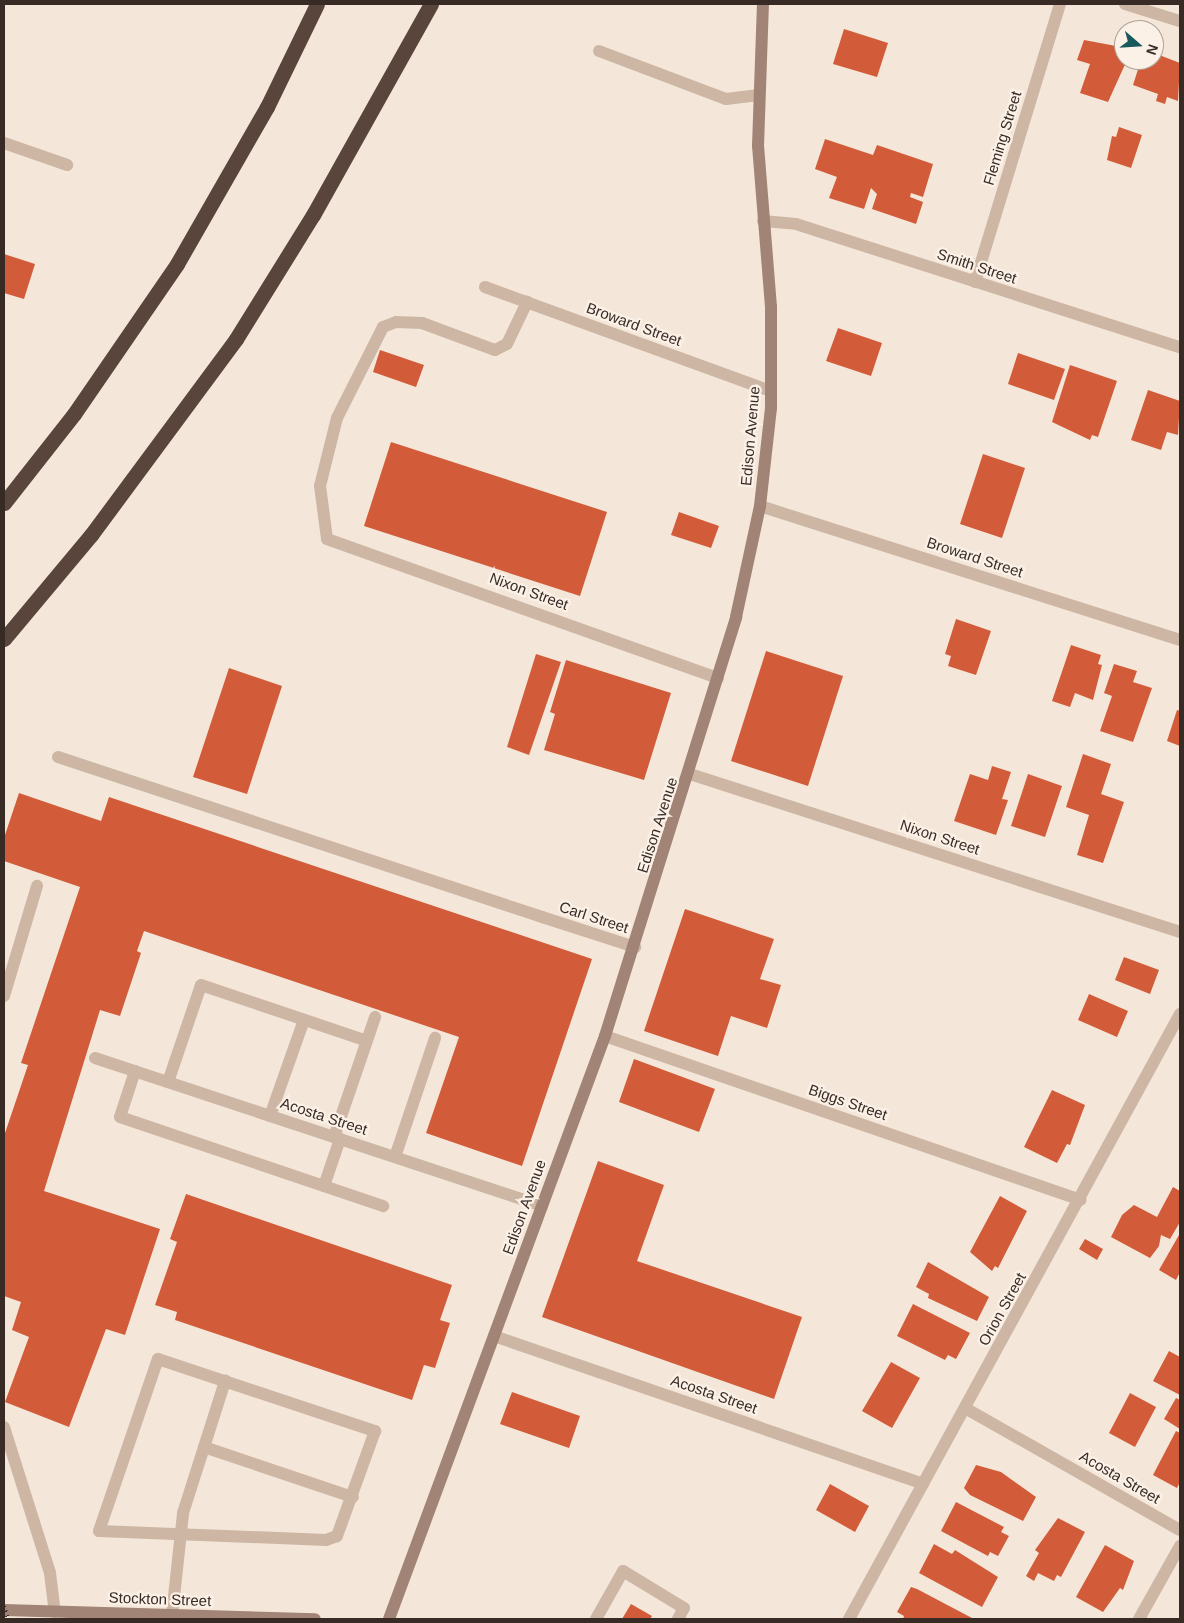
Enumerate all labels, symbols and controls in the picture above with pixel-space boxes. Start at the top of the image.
north arrow [1114,20,1164,70]
text: N [1143,42,1161,57]
street label: Fleming Street [979,89,1025,187]
street label: Smith Street [935,245,1019,287]
street label: Broward Street [584,298,684,350]
street label: Edison Avenue [737,385,763,487]
street label: Broward Street [925,533,1025,581]
street label: Nixon Street [487,568,571,614]
street label: Edison Avenue [633,774,681,876]
street label: Nixon Street [898,816,982,858]
street label: Carl Street [557,897,631,937]
street label: Biggs Street [806,1080,890,1124]
street label: Acosta Street [278,1094,370,1138]
street label: Edison Avenue [498,1157,550,1257]
street label: Orion Street [975,1269,1029,1349]
street label: Acosta Street [669,1371,759,1417]
street label: Acosta Street [1077,1447,1163,1507]
street label: Stockton Street [108,1588,212,1610]

